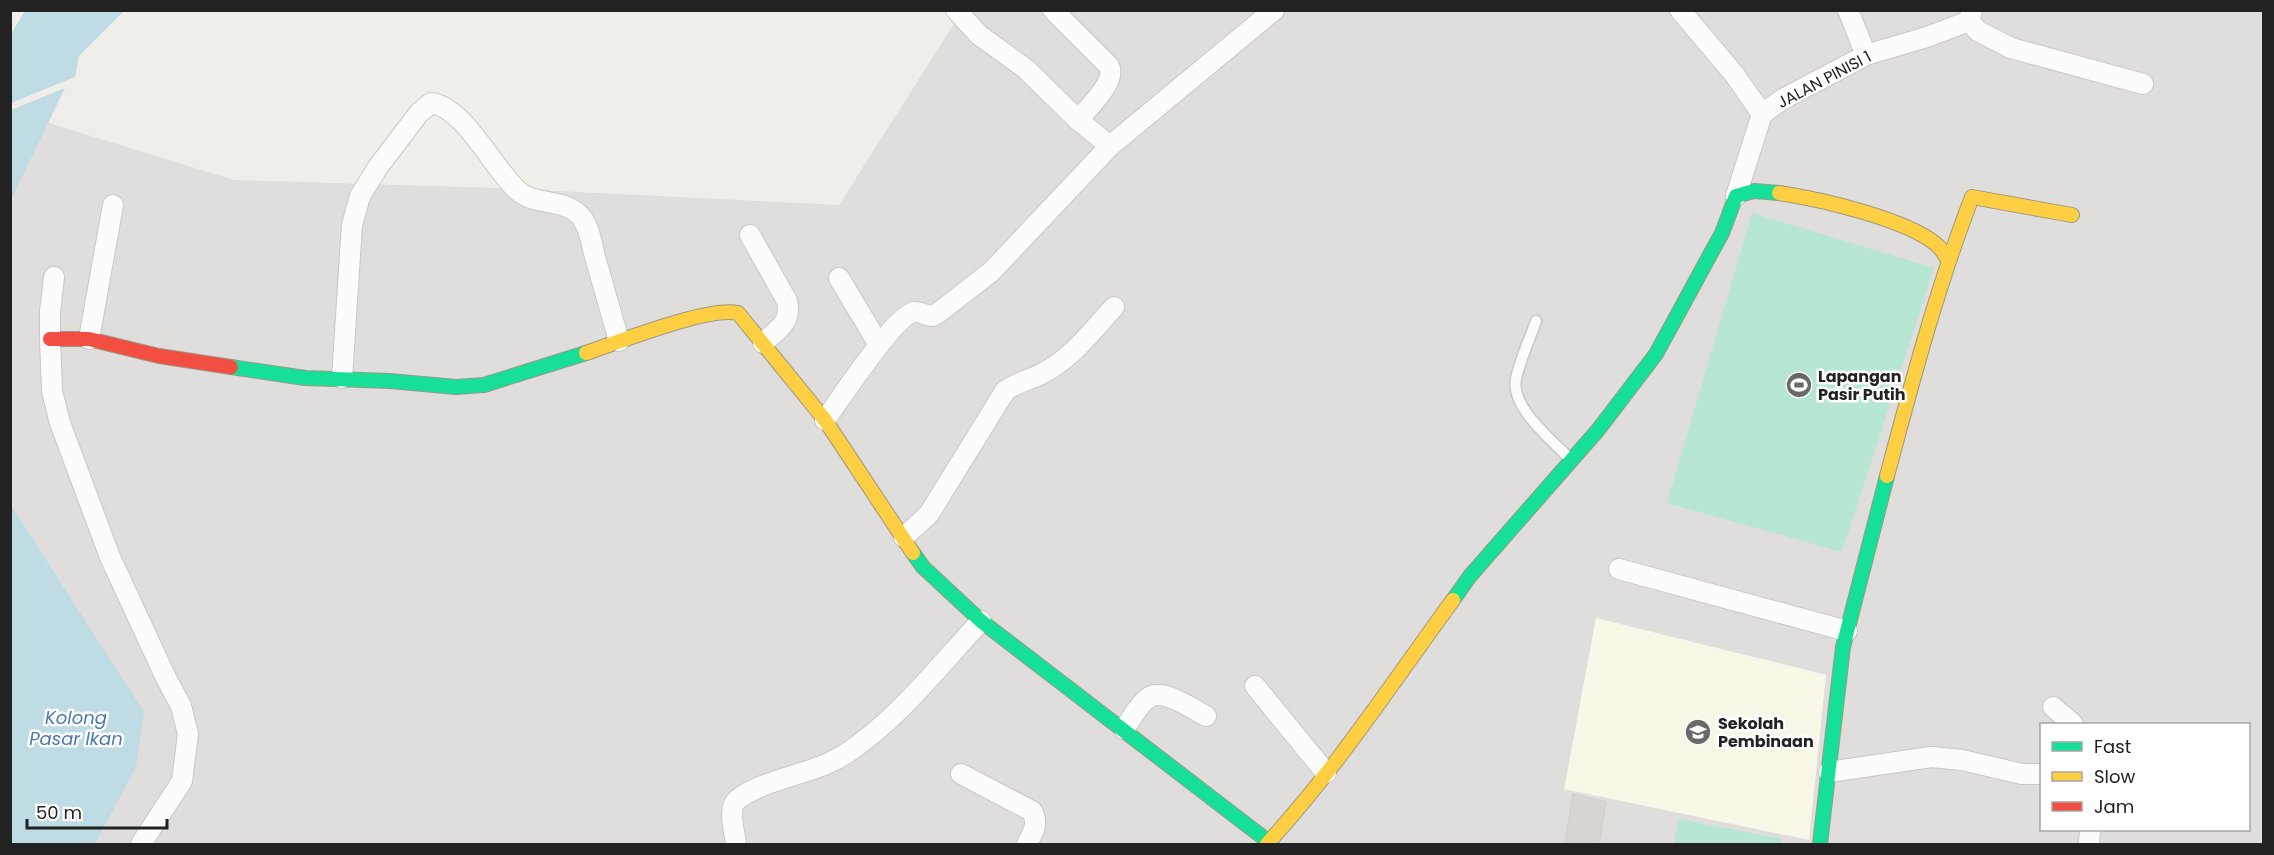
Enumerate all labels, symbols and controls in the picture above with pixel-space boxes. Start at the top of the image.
street label: JALAN PINISI 1 [1773,45,1875,114]
place label: Lapangan Pasir Putih [1818,365,1906,406]
sports icon: Lapangan Pasir Putih [1784,370,1814,400]
water label: Kolong Pasar Ikan [29,705,123,751]
place label: Sekolah Pembinaan [1718,712,1814,753]
school or university icon: Sekolah Pembinaan [1683,717,1713,747]
legend [2040,723,2250,831]
text: Fast [2094,734,2131,759]
text: Slow [2094,764,2136,789]
scale bar [27,792,166,830]
text: Jam [2094,794,2134,819]
text: 50 m [36,800,82,825]

